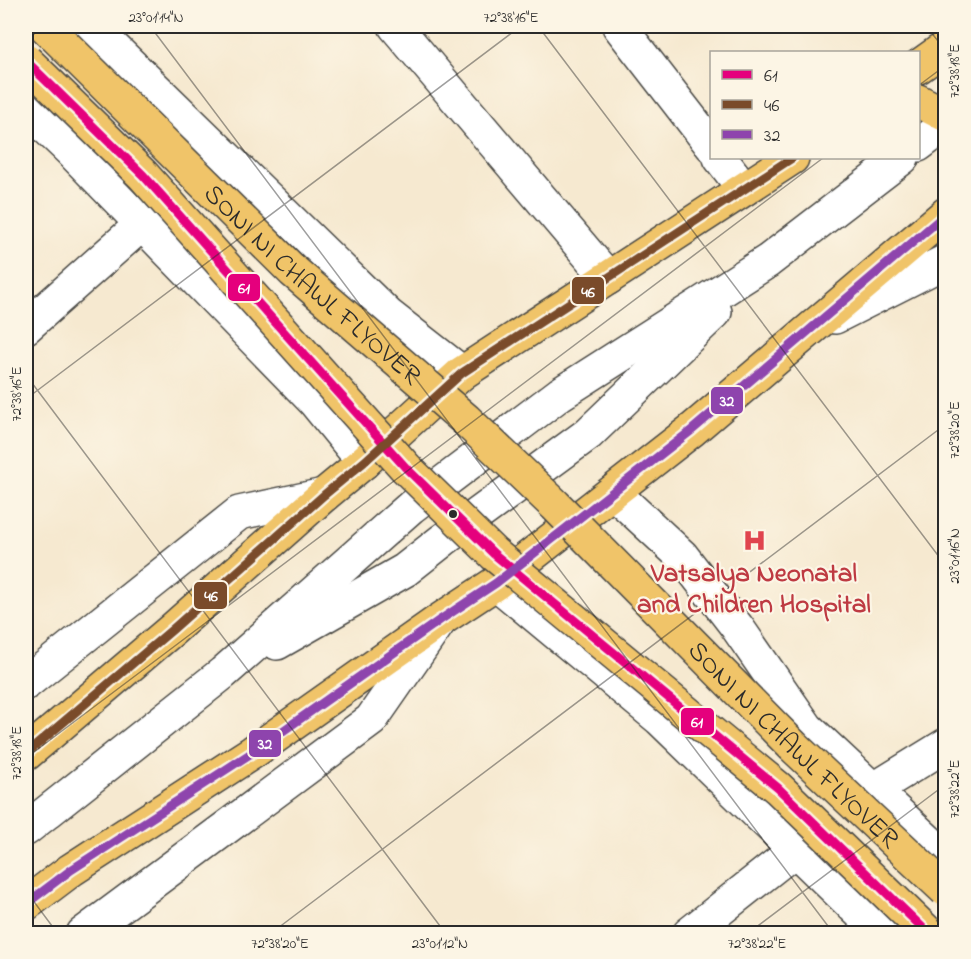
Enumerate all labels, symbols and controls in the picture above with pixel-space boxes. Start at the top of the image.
text: 23°01'14"N [128,7,184,29]
text: 72°38'16"E [483,7,539,29]
text: 72°38'18"E [944,44,966,98]
legend [710,51,920,159]
text: 61 [764,64,778,90]
text: 46 [764,94,779,120]
text: 32 [764,124,780,150]
street label: SONI NI CHAWL FLYOVER [194,176,429,395]
line badge: 61 [227,273,261,302]
line badge: 46 [571,276,605,305]
text: 61 [237,277,251,301]
text: 46 [580,281,596,305]
text: 72°38'16"E [6,366,28,422]
line badge: 32 [710,386,744,415]
text: 32 [719,390,734,414]
text: 72°38'20"E [944,401,966,459]
unlabelled marker [447,508,459,520]
hospital icon: Vatsalya Neonatal and Children Hospital [741,527,767,553]
text: 23°01'16"N [944,528,966,584]
place label: Vatsalya Neonatal and Children Hospital [637,555,871,625]
line badge: 46 [193,581,228,610]
text: 46 [203,585,219,609]
street label: SONI NI CHAWL FLYOVER [678,633,907,858]
line badge: 61 [680,707,715,736]
text: 61 [690,711,704,735]
text: 72°38'18"E [6,726,28,780]
line badge: 32 [248,729,282,758]
text: 32 [257,733,272,757]
text: 72°38'22"E [944,760,966,818]
text: 72°38'20"E [251,933,309,955]
text: 23°01'12"N [412,933,468,955]
text: 72°38'22"E [728,933,786,955]

